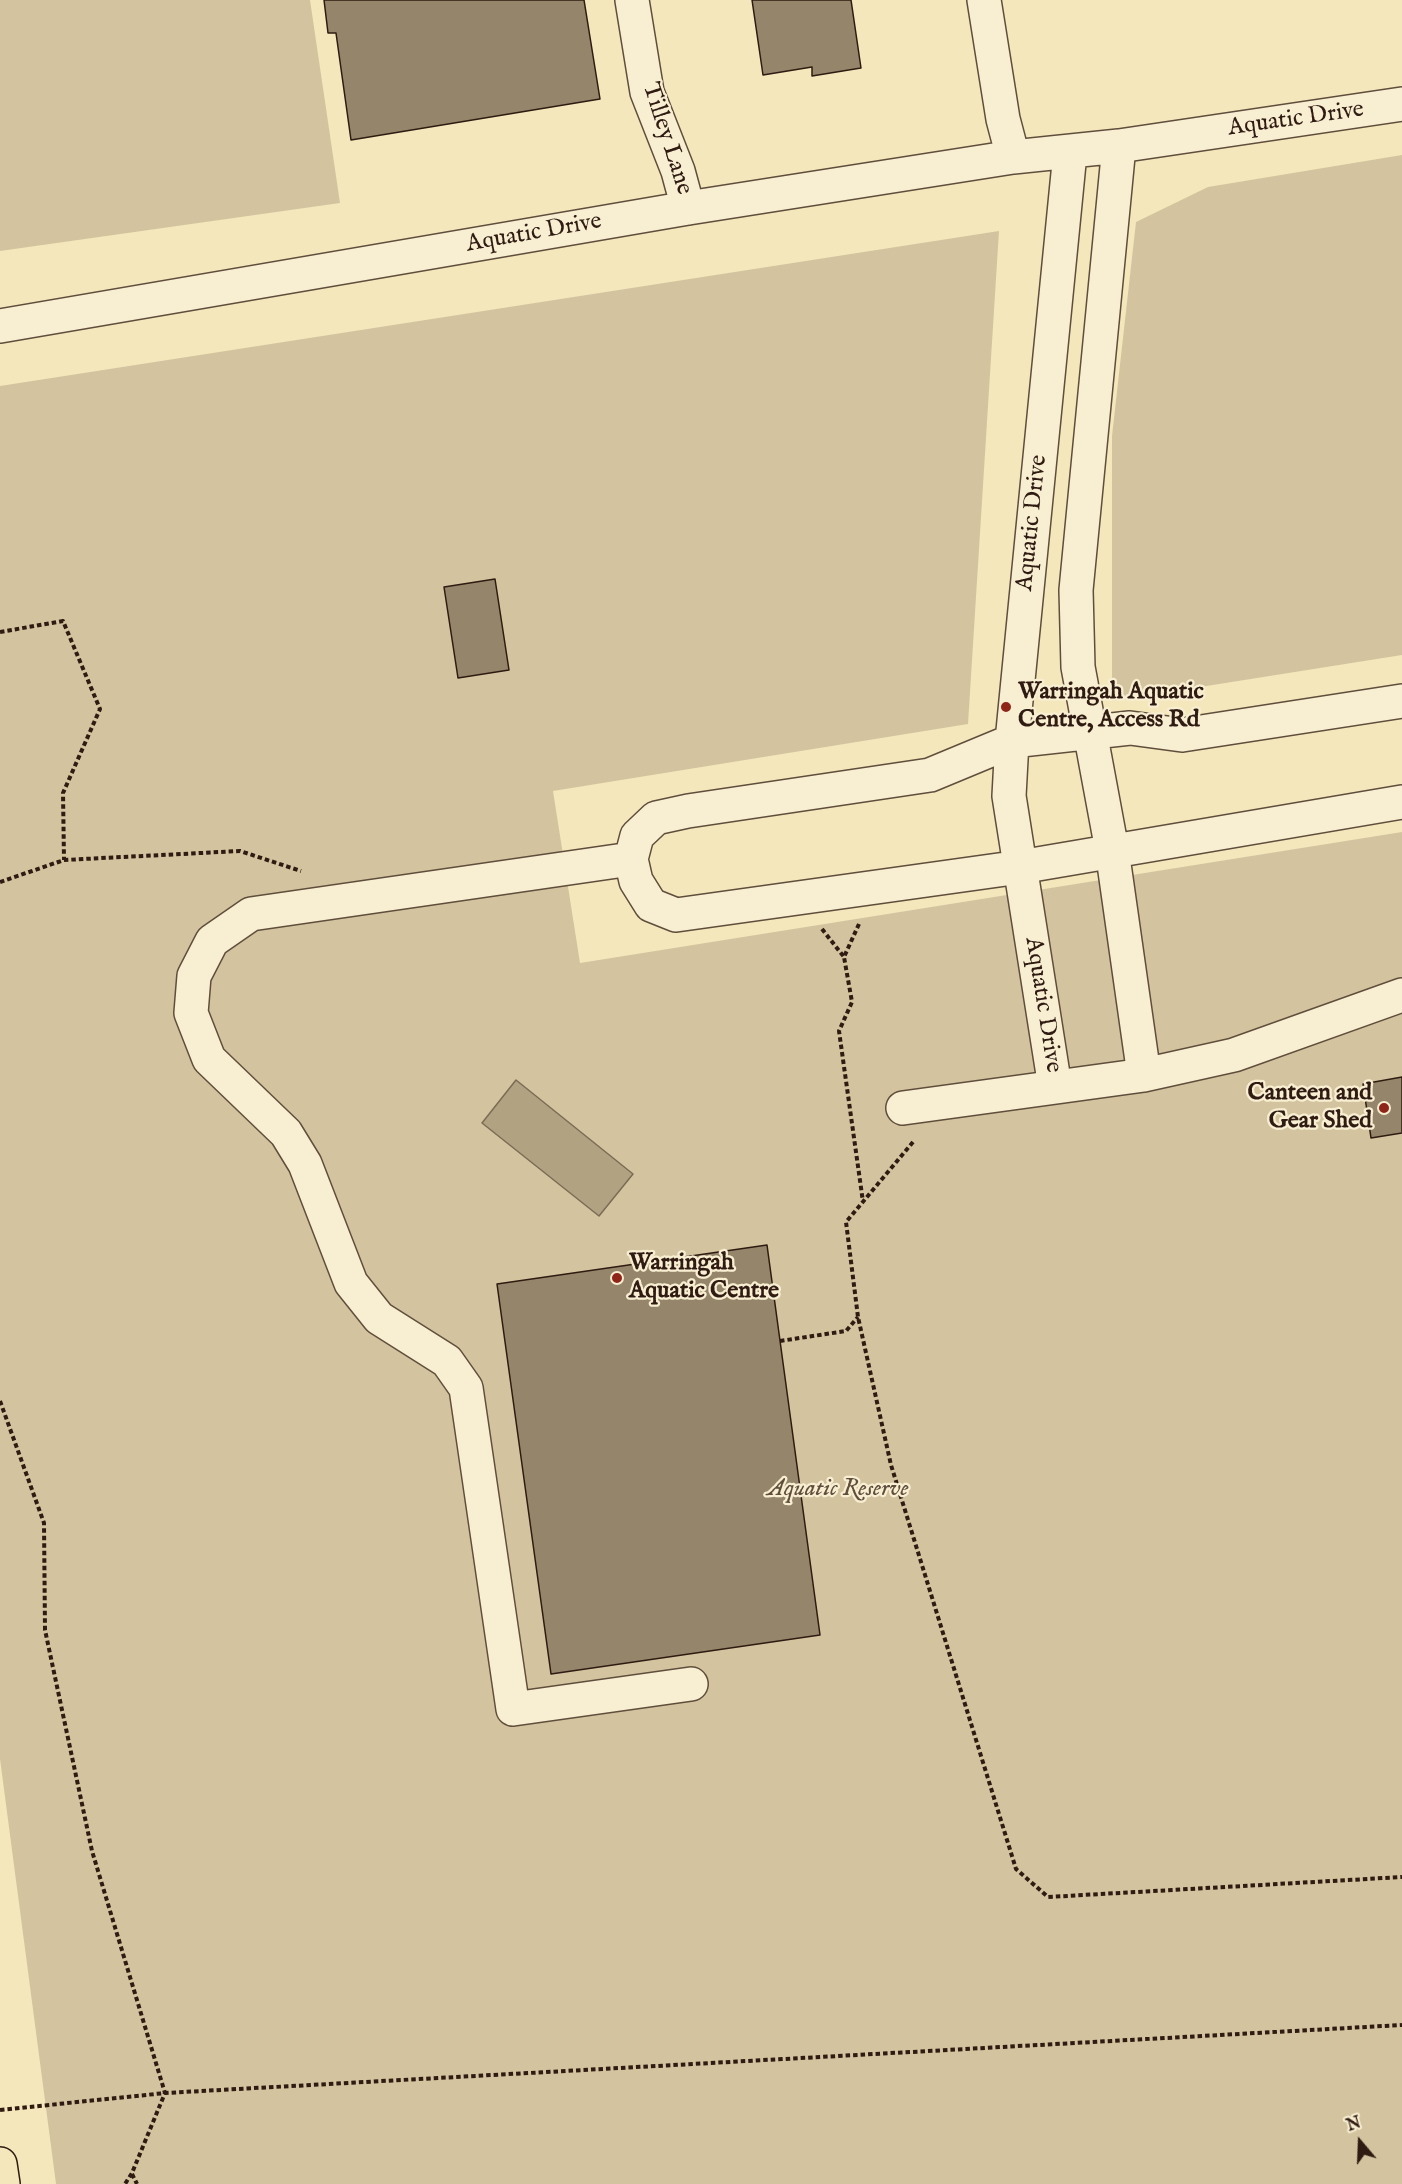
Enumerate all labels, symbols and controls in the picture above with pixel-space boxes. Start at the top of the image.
street label: Tilley Lane [634,79,698,199]
street label: Aquatic Drive [1226,96,1366,144]
street label: Aquatic Drive [464,208,604,260]
street label: Aquatic Drive [1012,453,1054,593]
place label: Warringah Aquatic Centre, Access Rd [1018,679,1204,735]
marker: Warringah Aquatic Centre, Access Rd [999,700,1013,714]
street label: Aquatic Drive [1017,935,1067,1075]
place label: Canteen and Gear Shed [1248,1080,1372,1136]
marker: Canteen and Gear Shed [1377,1101,1391,1115]
place label: Warringah Aquatic Centre [629,1250,779,1306]
marker: Warringah Aquatic Centre [610,1271,624,1285]
park label: Aquatic Reserve [767,1476,909,1504]
north arrow [1330,2112,1390,2172]
text: N [1344,2113,1364,2137]

